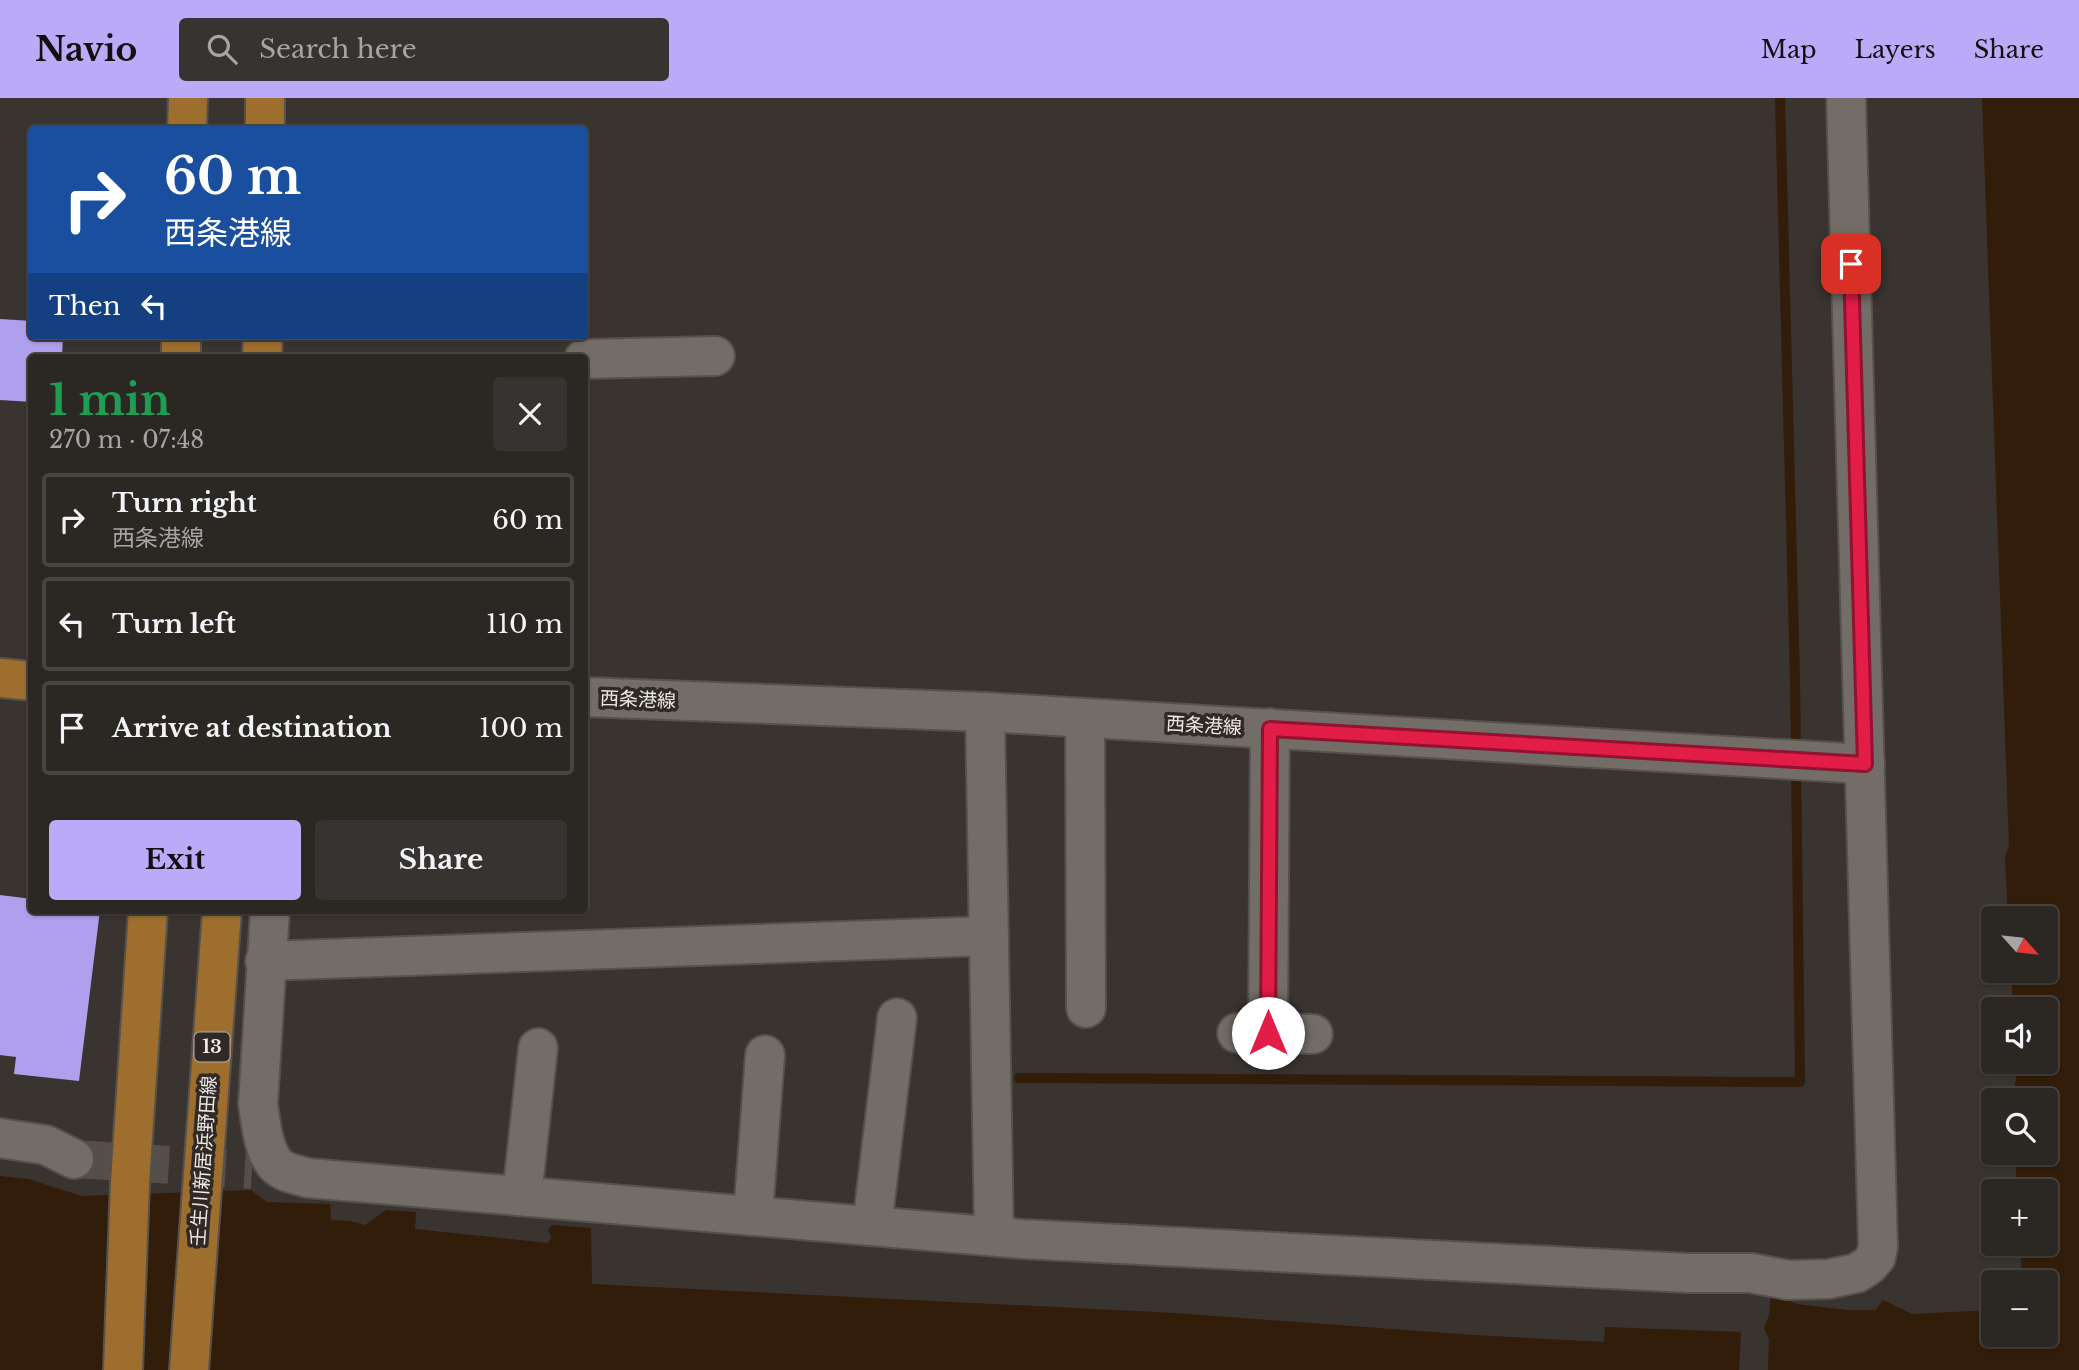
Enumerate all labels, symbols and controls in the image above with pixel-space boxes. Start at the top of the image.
search box [179,18,669,81]
text: Navio [35,29,137,70]
icon: search [203,30,241,68]
text: Search here [259,33,417,65]
text: Map [1761,35,1817,64]
text: Layers [1855,35,1936,64]
text: Share [1974,35,2044,64]
text: 60 m [164,146,301,207]
icon: right [49,154,140,245]
text: 西条港線 [164,213,292,253]
pin [1821,234,1881,294]
icon: arrive [1832,245,1870,283]
icon: left [135,287,173,325]
text: Then [49,290,121,322]
text: 1 min [49,374,171,426]
button: close [493,377,567,451]
text: 270 m · 07:48 [49,426,204,454]
text: Turn right [112,487,257,519]
icon: right [53,501,91,539]
text: 60 m [492,504,563,536]
text: 西条港線 [112,524,204,552]
icon: left [53,605,91,643]
text: Turn left [112,608,236,640]
text: 110 m [486,608,563,640]
street label: 西条港線 [600,687,676,712]
icon: arrive [53,709,91,747]
text: Arrive at destination [112,712,392,744]
text: 100 m [479,712,563,744]
street label: 西条港線 [1165,712,1243,739]
button: Exit [49,820,301,900]
button: Share [315,820,567,900]
north arrow [1981,906,2058,984]
map controls [1981,906,2058,1347]
position arrow [1231,996,1305,1070]
button: sound [1981,997,2058,1074]
road number: 13 [194,1032,230,1062]
street label: 壬生川新居浜野田線 [186,1075,221,1247]
button: search [1981,1088,2058,1165]
button: + [1981,1179,2058,1256]
button: − [1981,1270,2058,1347]

